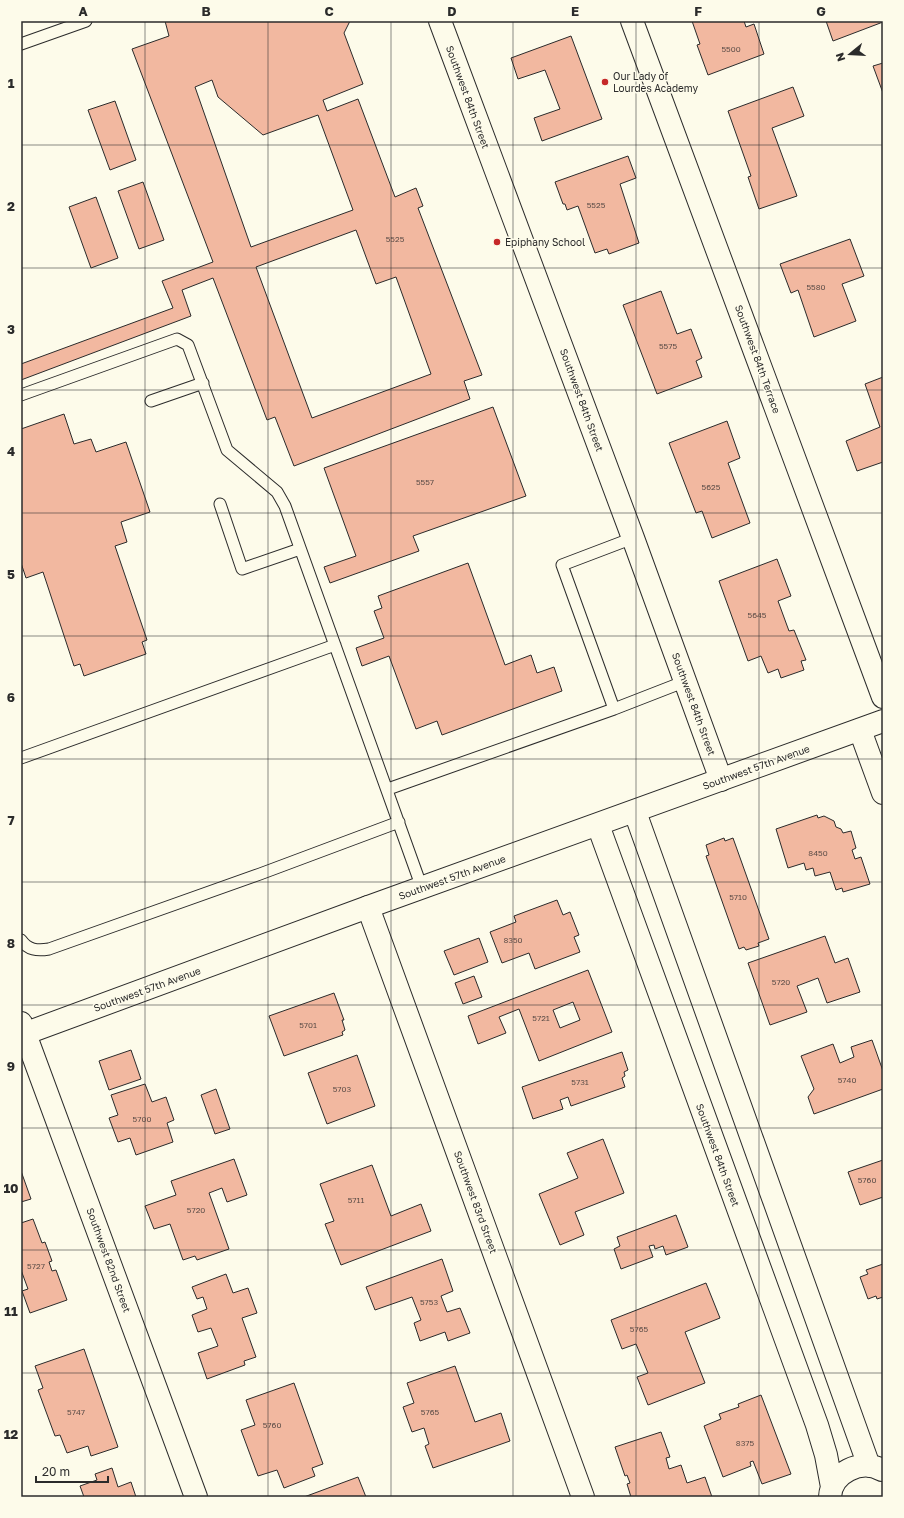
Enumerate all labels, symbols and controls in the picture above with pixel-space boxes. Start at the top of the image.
text: A [78,3,88,19]
text: B [201,3,211,19]
text: C [324,3,334,19]
text: D [447,3,457,19]
text: E [571,3,579,19]
text: F [694,3,702,19]
text: G [816,3,826,19]
north arrow [830,34,870,74]
street label: Southwest 84th Street [444,44,492,150]
house number: 5500 [721,44,741,54]
text: N [833,51,847,63]
place label: Our Lady of Lourdes Academy [613,70,698,94]
text: 1 [8,75,15,91]
marker: Our Lady of Lourdes Academy [600,77,610,87]
text: 2 [7,198,15,214]
house number: 5525 [587,200,606,210]
house number: 5525 [386,234,405,244]
place label: Epiphany School [505,236,585,248]
marker: Epiphany School [492,237,502,247]
house number: 5580 [806,282,826,292]
street label: Southwest 84th Terrace [733,303,783,415]
text: 3 [7,321,15,337]
house number: 5575 [659,341,677,351]
street label: Southwest 84th Street [558,347,606,453]
text: 4 [7,443,15,459]
house number: 5557 [416,477,434,487]
house number: 5625 [702,482,721,492]
text: 5 [7,566,15,582]
house number: 5645 [748,610,767,620]
street label: Southwest 84th Street [670,651,718,757]
text: 6 [7,689,15,705]
street label: Southwest 57th Avenue [701,742,811,792]
text: 7 [7,812,15,828]
house number: 8450 [808,848,828,858]
street label: Southwest 57th Avenue [397,852,507,902]
house number: 5710 [729,892,747,902]
text: 8 [7,935,15,951]
house number: 8350 [503,935,523,945]
street label: Southwest 57th Avenue [92,964,202,1014]
house number: 5720 [772,977,790,987]
house number: 5721 [532,1013,550,1023]
house number: 5701 [299,1020,317,1030]
text: 9 [7,1058,15,1074]
house number: 5740 [838,1075,856,1085]
house number: 5731 [571,1077,589,1087]
house number: 5703 [333,1084,352,1094]
street label: Southwest 84th Street [694,1102,742,1208]
house number: 5700 [133,1114,151,1124]
street label: Southwest 83rd Street [452,1149,500,1255]
house number: 5760 [858,1175,876,1185]
text: 10 [3,1180,19,1196]
house number: 5711 [348,1195,364,1205]
house number: 5720 [187,1205,205,1215]
street label: Southwest 82nd Street [84,1206,134,1314]
house number: 5727 [27,1261,45,1271]
house number: 5753 [420,1297,438,1307]
text: 11 [4,1303,18,1319]
house number: 5765 [630,1324,649,1334]
house number: 5747 [67,1407,85,1417]
house number: 5765 [421,1407,440,1417]
house number: 5760 [263,1420,281,1430]
text: 12 [4,1426,18,1442]
house number: 8375 [736,1438,755,1448]
scale bar [36,1458,108,1484]
text: 20 m [42,1464,70,1479]

